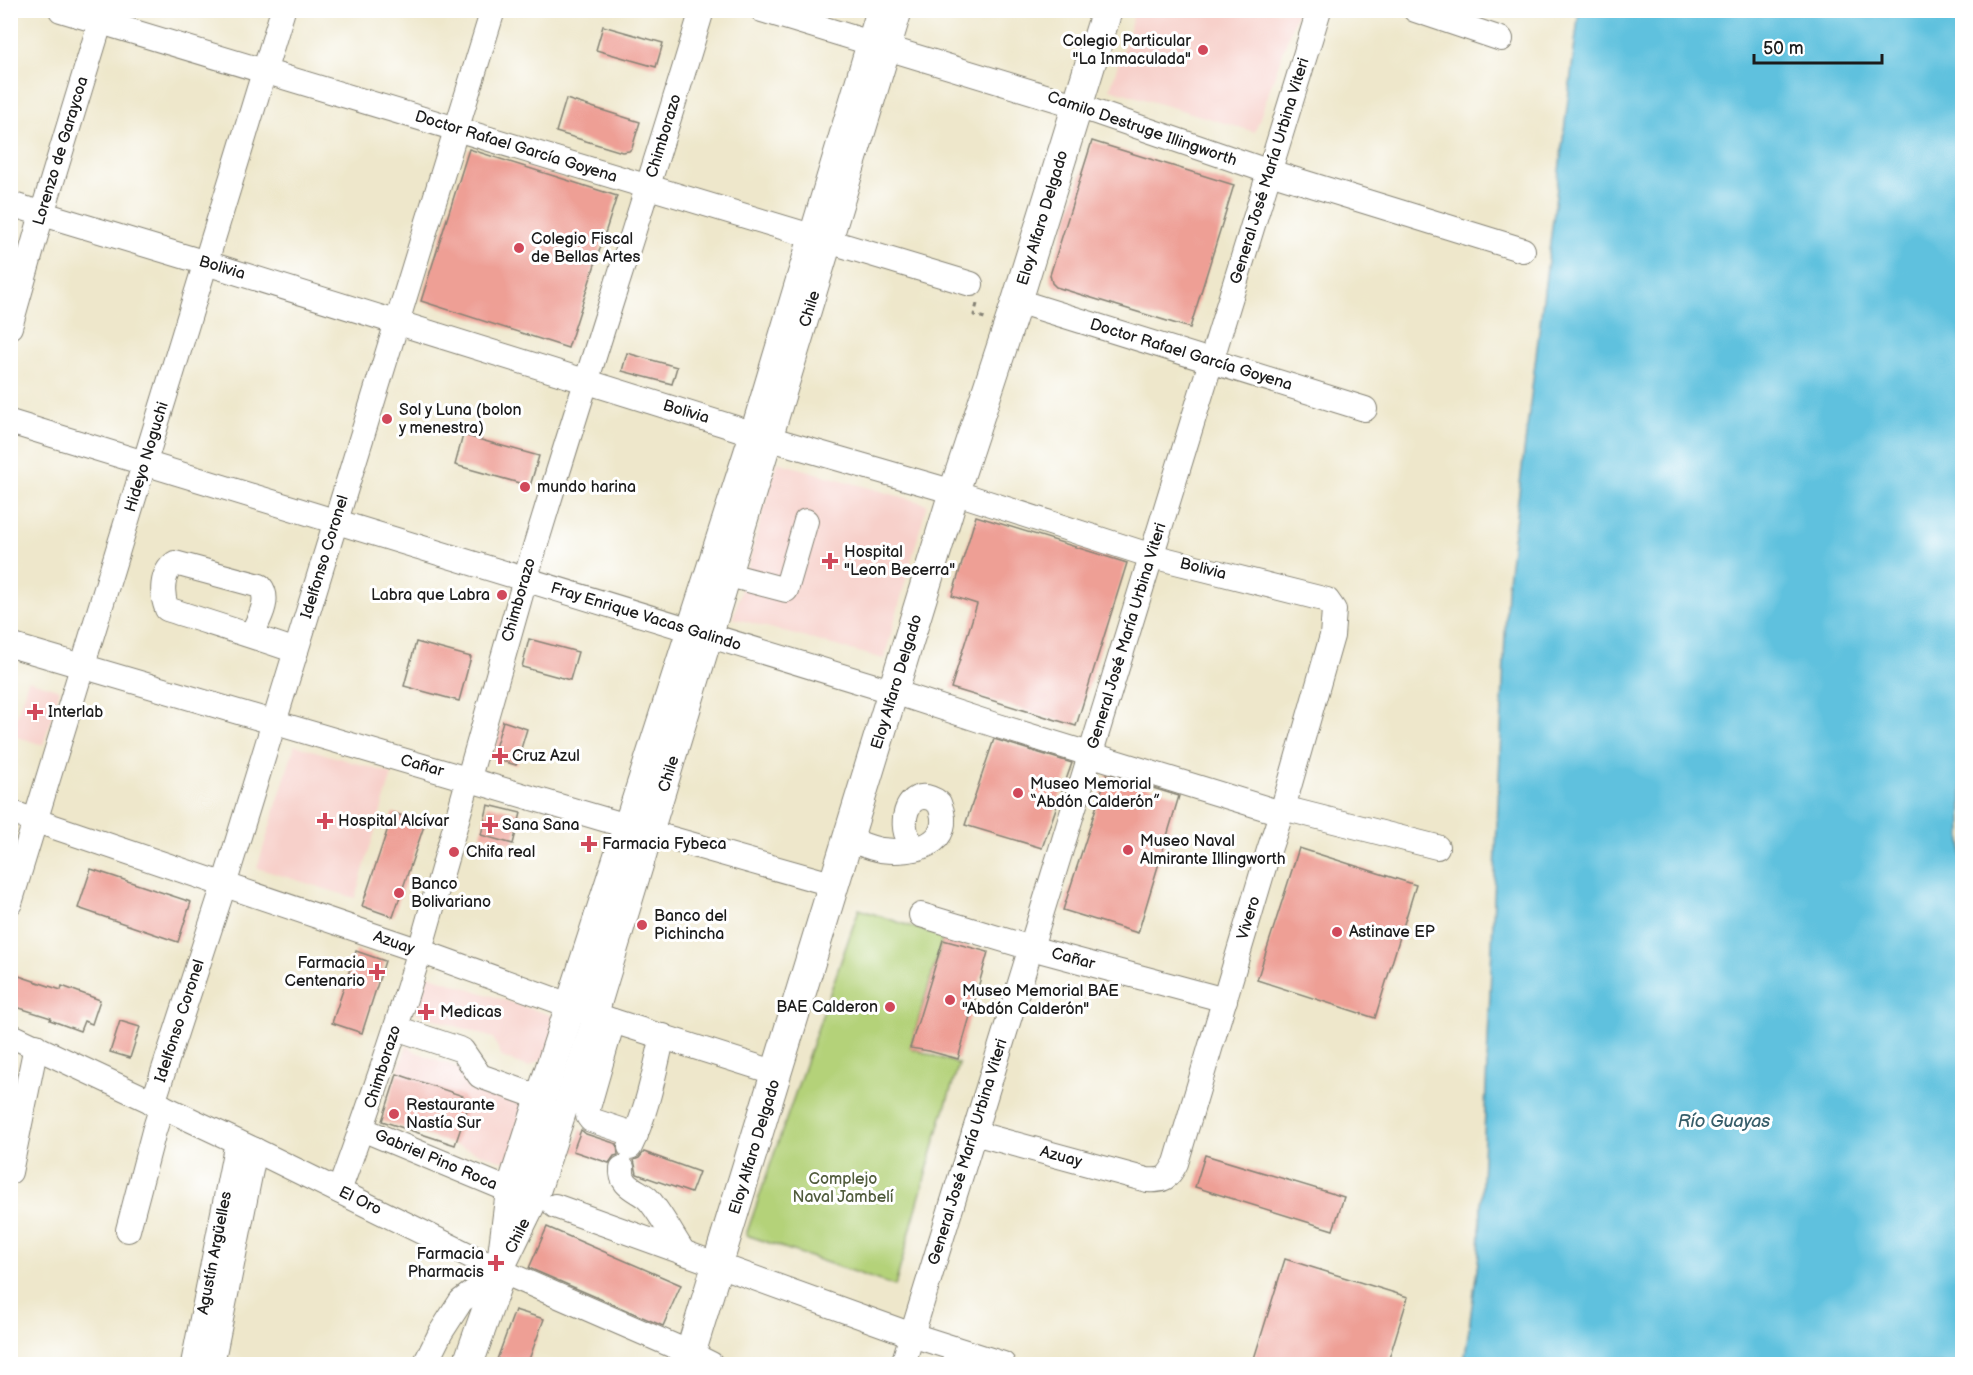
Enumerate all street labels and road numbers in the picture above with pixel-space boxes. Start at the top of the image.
street label: General José María Urbina Viteri [1226,56,1314,286]
street label: Lorenzo de Garaycoa [29,74,93,228]
street label: Camilo Destruge Illingworth [1045,88,1239,170]
street label: Chimborazo [642,92,686,180]
street label: Doctor Rafael García Goyena [412,107,620,187]
street label: Eloy Alfaro Delgado [1013,148,1073,288]
street label: Bolivia [197,252,247,284]
street label: Chile [796,288,825,329]
street label: Doctor Rafael García Goyena [1087,315,1295,395]
street label: Bolivia [661,396,711,428]
street label: Hideyo Noguchi [121,399,173,515]
street label: Idelfonso Coronel [297,493,353,621]
street label: General José María Urbina Viteri [1083,521,1171,751]
street label: Bolivia [1178,554,1228,584]
street label: Chimborazo [498,556,540,644]
street label: Fray Enrique Vacas Galindo [548,579,744,655]
street label: Eloy Alfaro Delgado [867,612,927,752]
street label: Cañar [398,751,446,781]
street label: Chile [655,753,684,794]
street label: Vivero [1233,894,1265,942]
street label: Azuay [371,927,418,959]
street label: Cañar [1049,944,1097,974]
street label: Idelfonso Coronel [151,957,209,1085]
street label: Chimborazo [361,1023,405,1111]
street label: General José María Urbina Viteri [924,1037,1012,1267]
street label: Eloy Alfaro Delgado [725,1077,785,1217]
street label: Gabriel Pino Roca [372,1126,500,1194]
street label: Azuay [1038,1142,1085,1172]
street label: El Oro [336,1183,384,1219]
street label: Agustín Argüelles [194,1190,236,1316]
street label: Chile [501,1215,535,1257]

